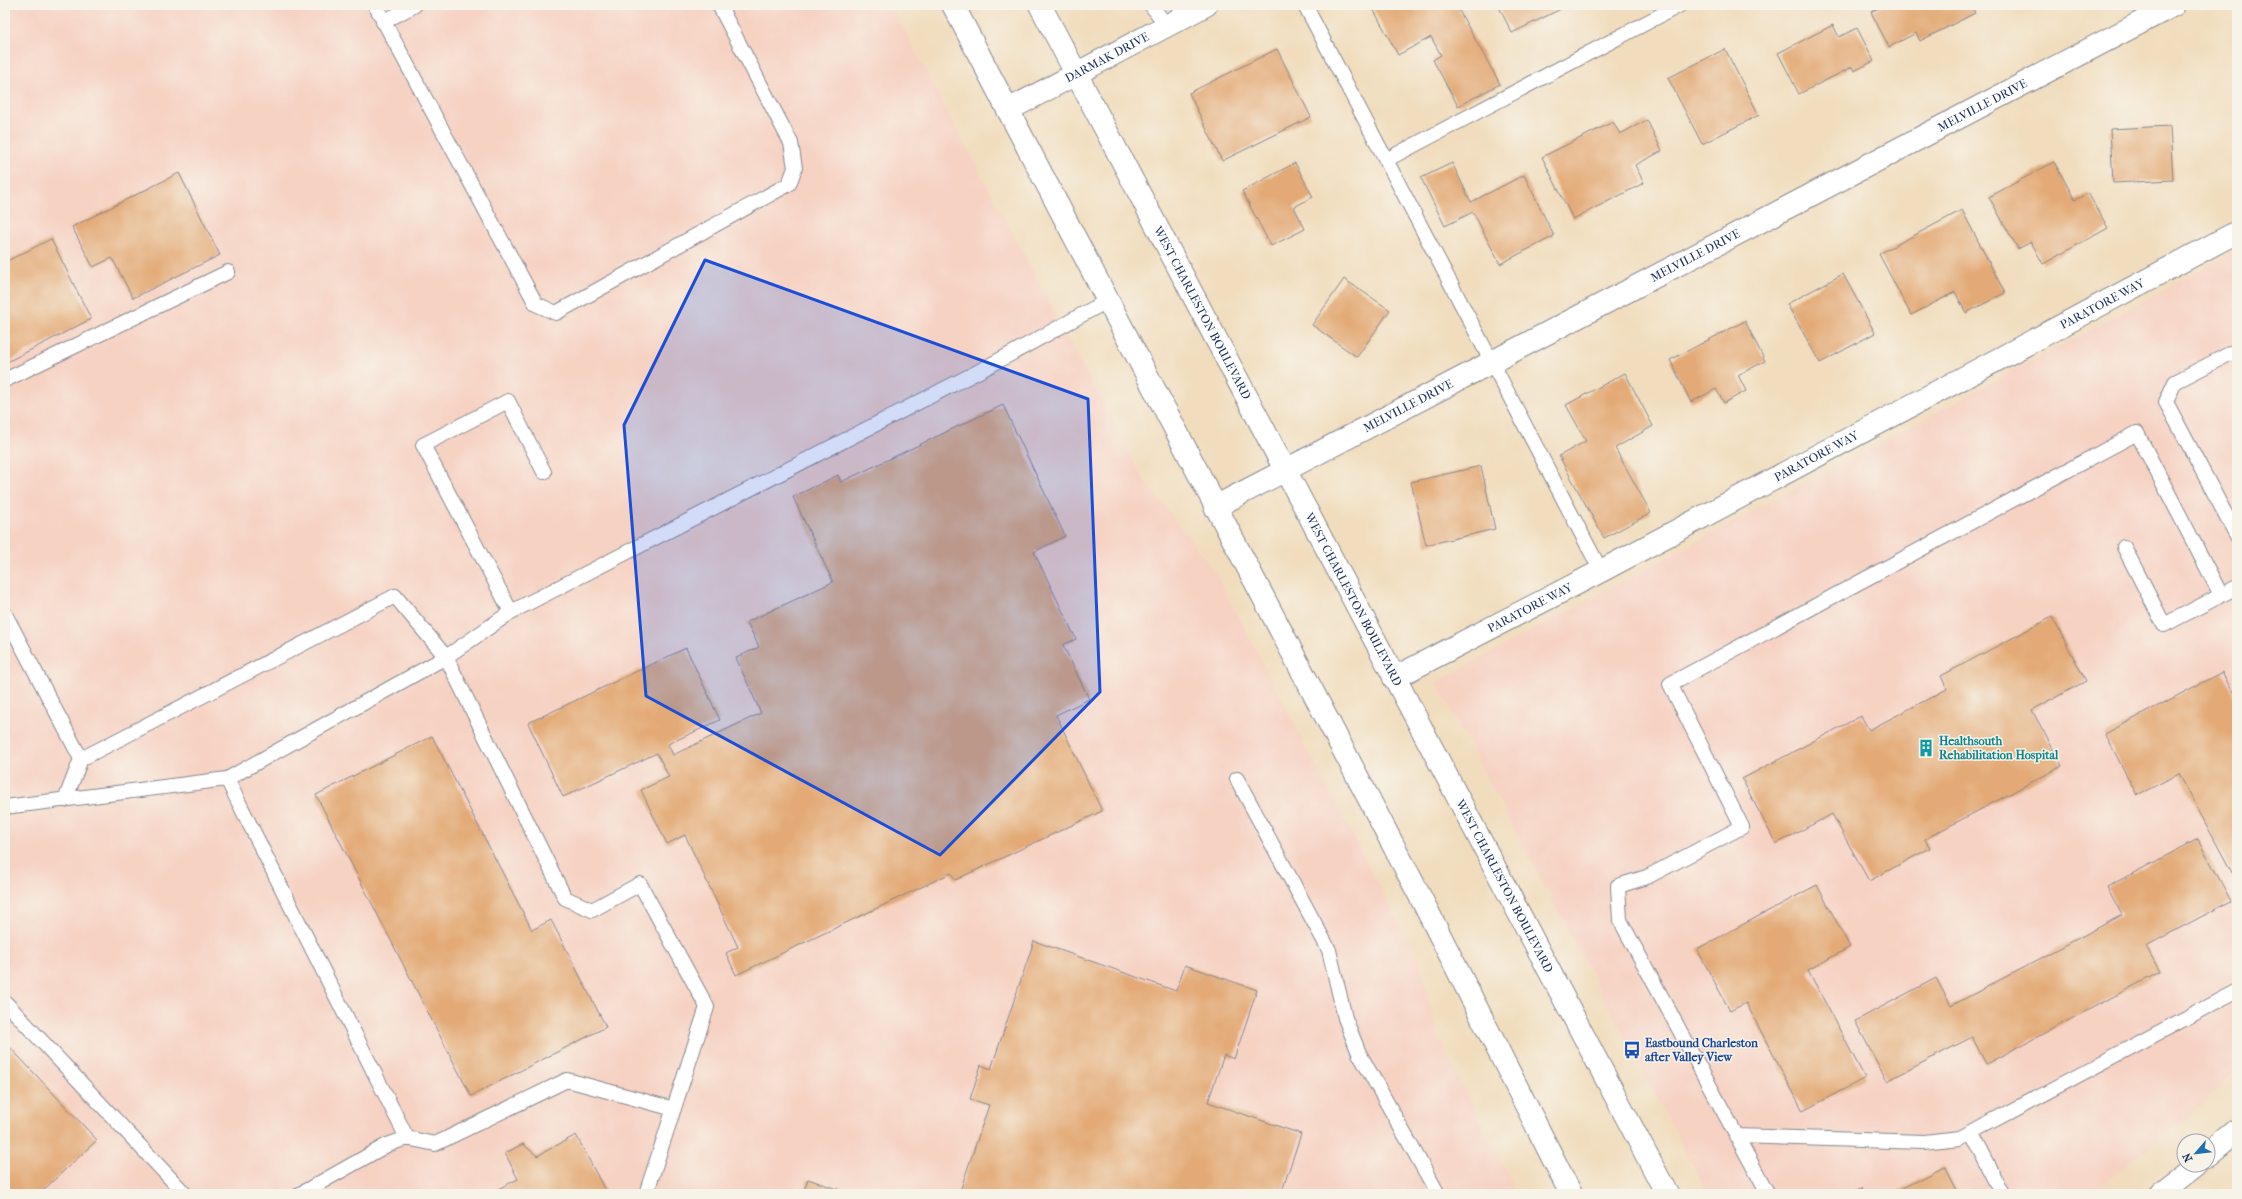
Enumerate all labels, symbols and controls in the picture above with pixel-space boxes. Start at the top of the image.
street label: DARMAK DRIVE [1063,30,1151,86]
street label: MELVILLE DRIVE [1935,76,2029,135]
street label: WEST CHARLESTON BOULEVARD [1150,223,1254,402]
street label: MELVILLE DRIVE [1648,226,1742,285]
street label: PARATORE WAY [2058,275,2148,332]
street label: MELVILLE DRIVE [1361,377,1455,435]
street label: PARATORE WAY [1772,428,1862,484]
street label: WEST CHARLESTON BOULEVARD [1302,510,1405,688]
street label: PARATORE WAY [1485,580,1575,635]
place label: Healthsouth Rehabilitation Hospital [1939,734,2059,763]
building icon: Healthsouth Rehabilitation Hospital [1916,738,1936,758]
street label: WEST CHARLESTON BOULEVARD [1453,796,1556,975]
place label: Eastbound Charleston after Valley View [1645,1036,1759,1065]
bus stop icon: Eastbound Charleston after Valley View [1622,1040,1642,1060]
north arrow [2176,1133,2216,1173]
text: N [2180,1150,2195,1164]

